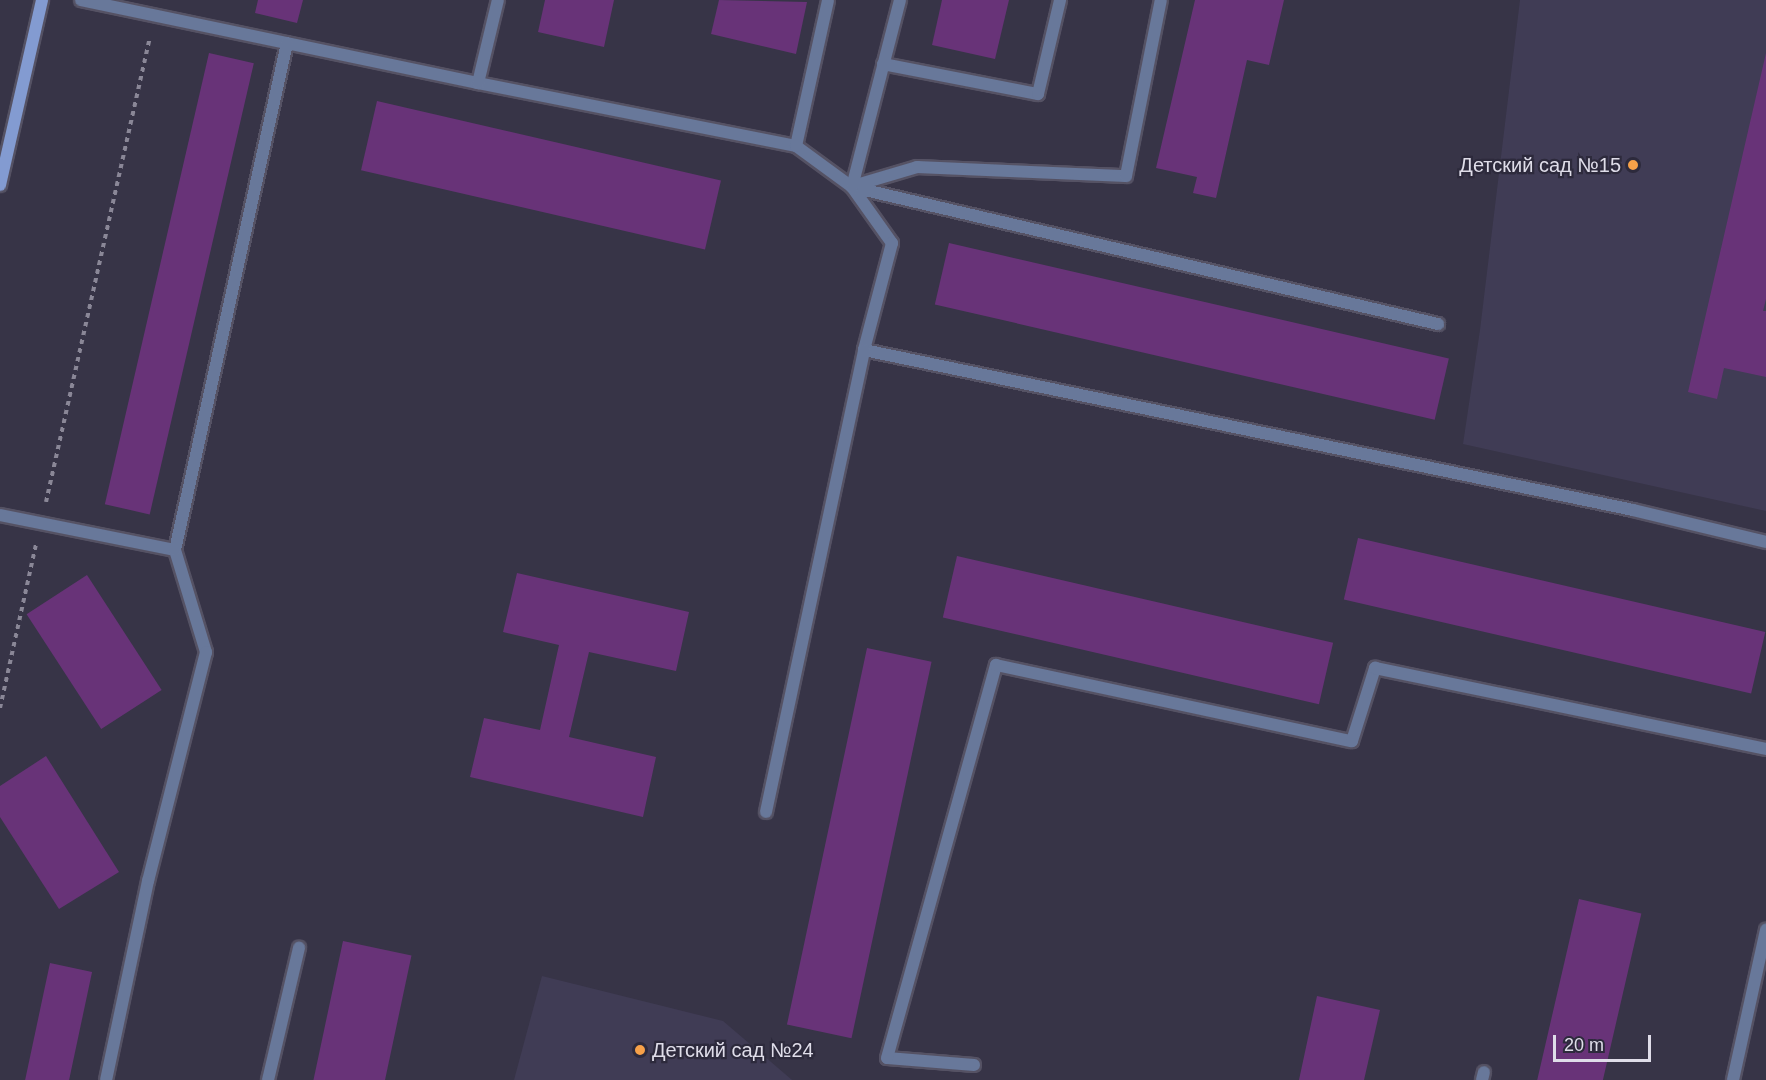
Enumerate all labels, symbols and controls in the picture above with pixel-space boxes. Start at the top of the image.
place label: Детский сад №15 [1459,153,1621,177]
marker: Детский сад №15 [1626,158,1640,172]
scale bar [1556,1023,1654,1061]
text: 20 m [1564,1035,1604,1055]
place label: Детский сад №24 [652,1038,814,1062]
marker: Детский сад №24 [633,1043,647,1057]

